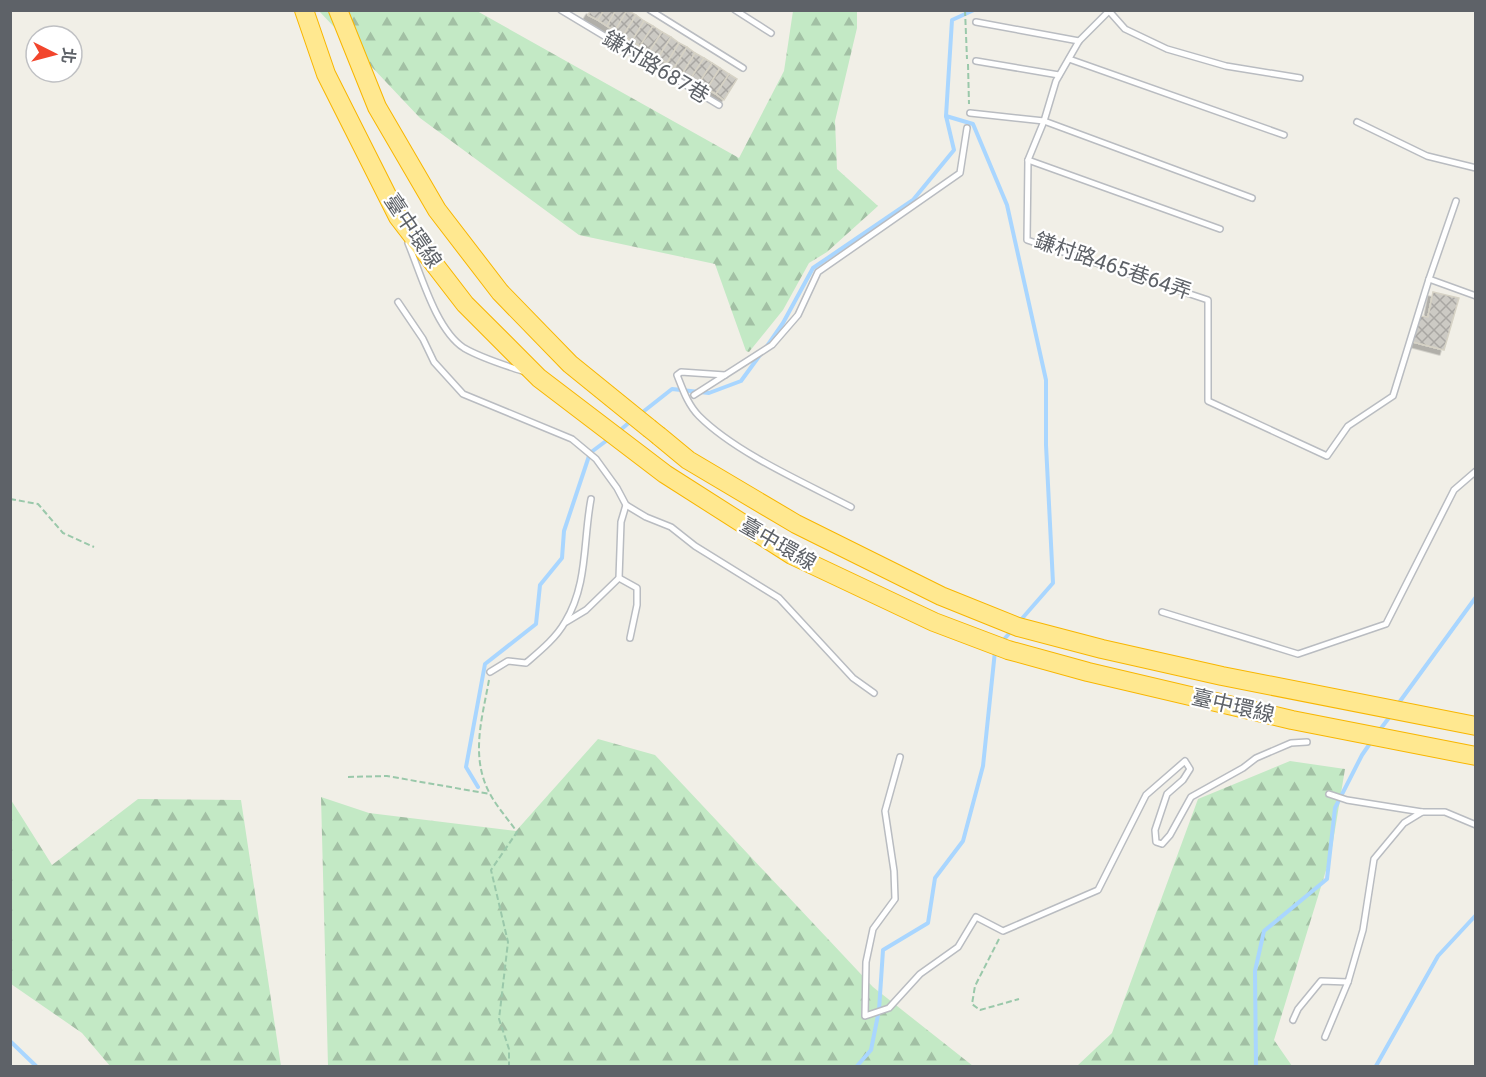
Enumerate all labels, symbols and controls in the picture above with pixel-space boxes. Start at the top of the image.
north arrow [24,24,84,84]
street label: 鎌村路687巷 [599,26,713,108]
text: 北 [58,47,79,64]
street label: 臺中環線 [380,189,446,273]
street label: 鎌村路465巷64弄 [1032,228,1194,304]
street label: 臺中環線 [736,513,820,575]
street label: 臺中環線 [1189,685,1277,727]

